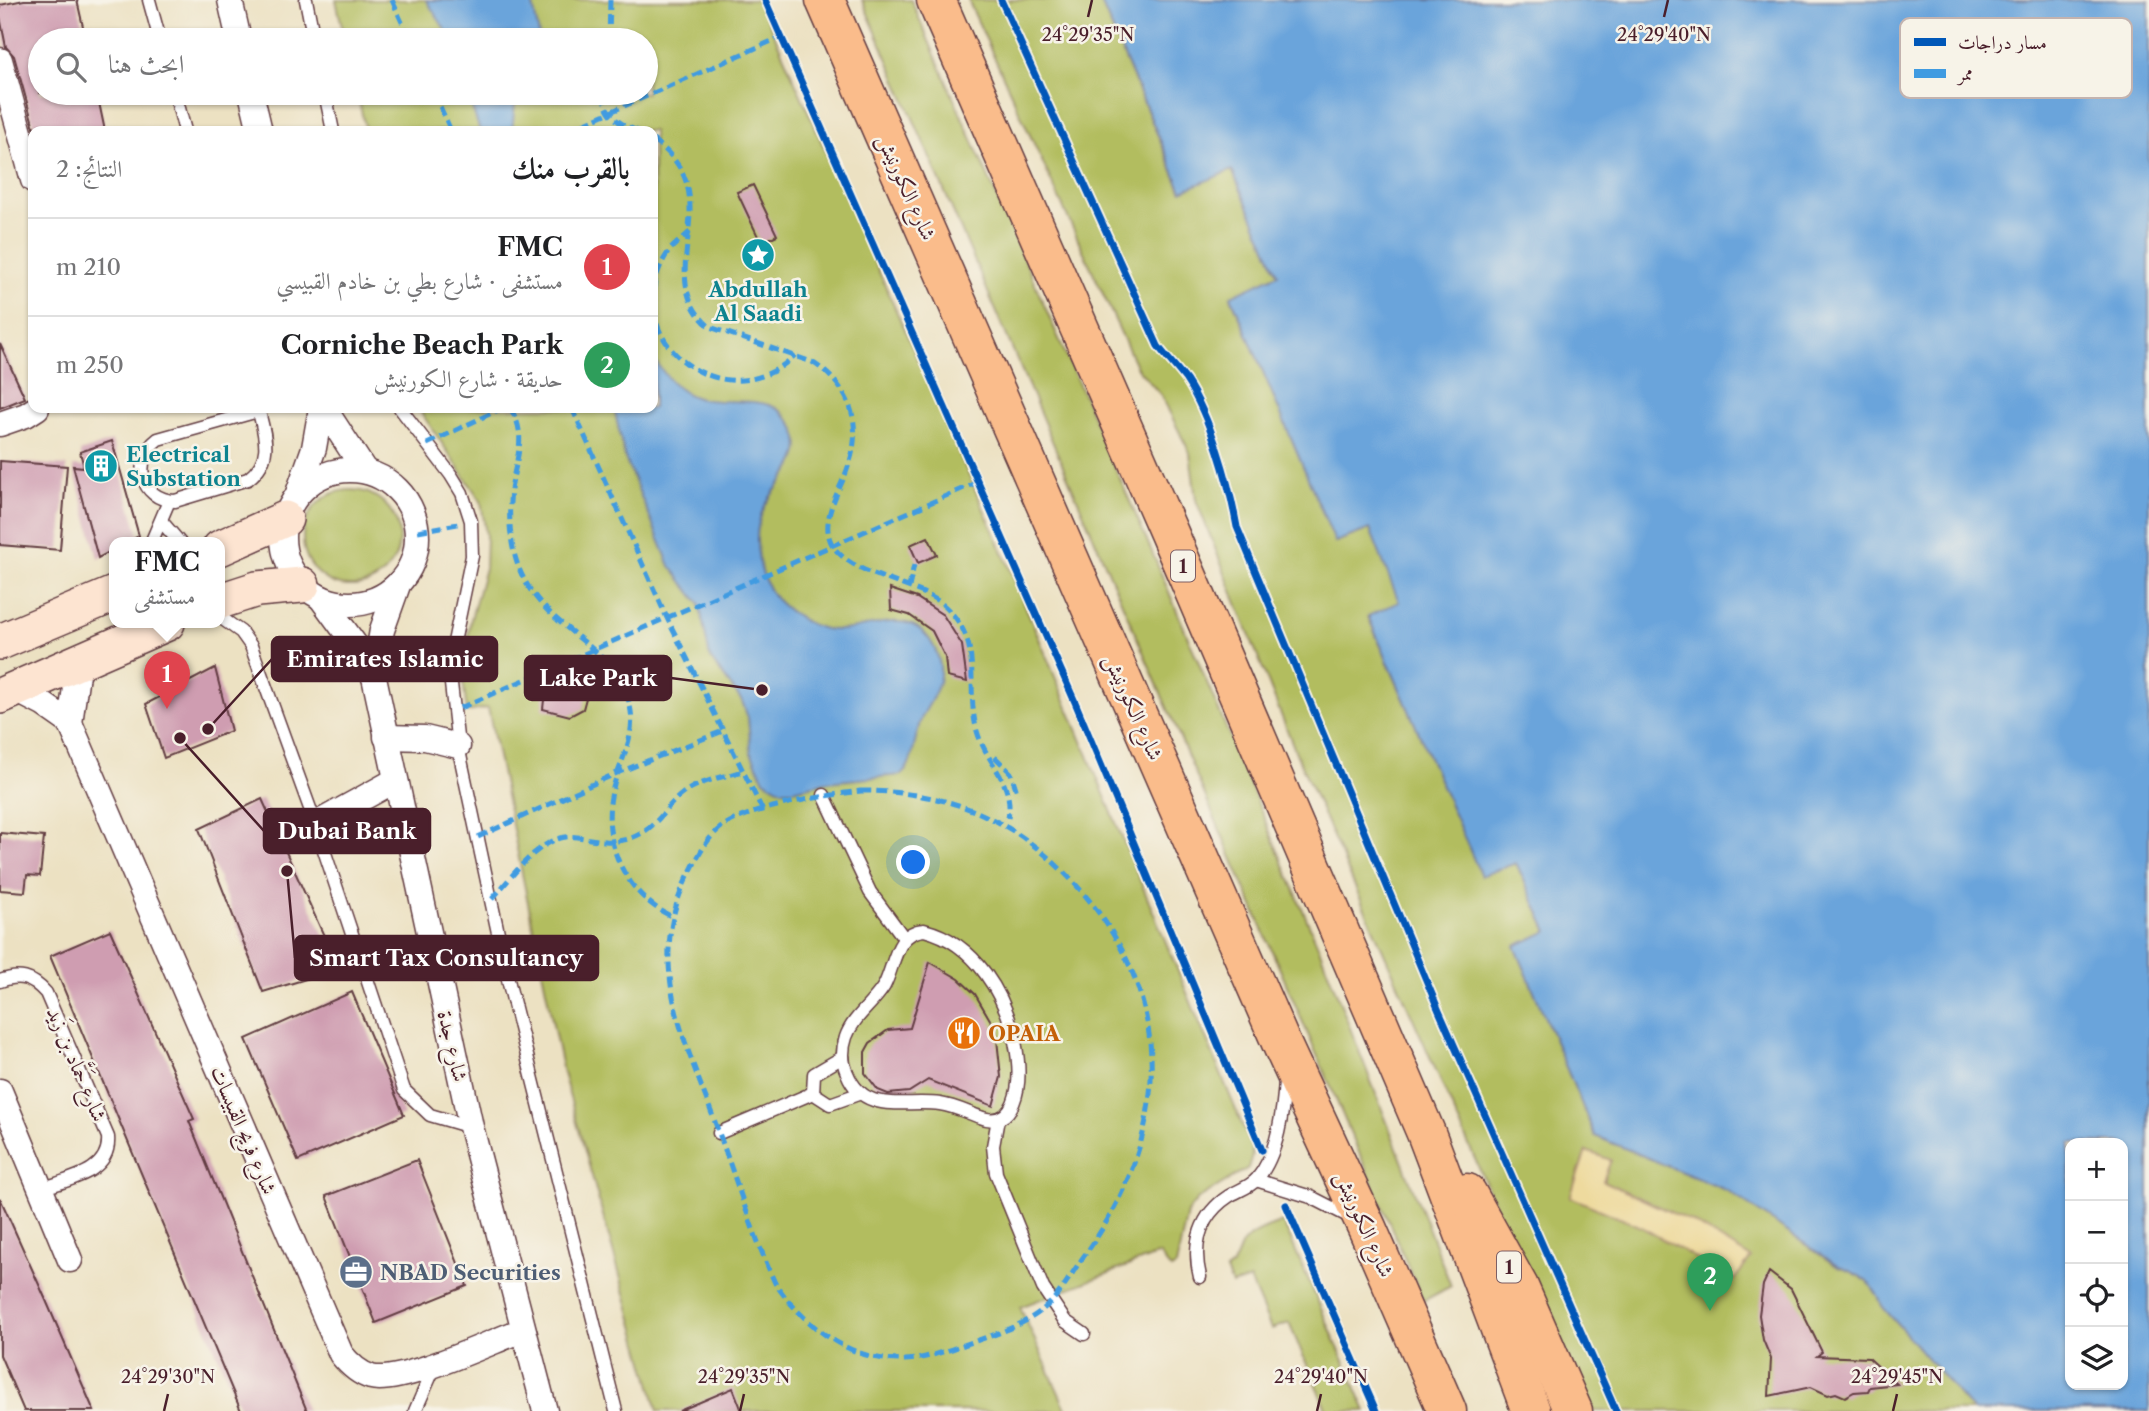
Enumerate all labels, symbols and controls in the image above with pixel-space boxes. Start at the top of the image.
legend [1900,18,2132,98]
text: 24°29'35"N [1042,24,1134,46]
text: 24°29'40"N [1617,24,1711,46]
search box [28,28,658,105]
text: مسار دراجات [1958,31,2047,54]
icon: search [52,48,90,86]
text: ابحث هنا [108,48,184,80]
text: ممر [1956,62,1973,86]
street label: شارع الكورنيش [867,130,942,246]
text: بالقرب منك [512,150,630,187]
text: النتائج: 2 [56,155,122,183]
text: FMC [497,231,563,263]
place icon: Abdullah Al Saadi [739,236,777,274]
text: 210 m [56,253,121,281]
text: 1 [602,253,612,281]
text: مستشفى · شارع بطي بن خادم القبيسي [276,267,563,295]
place label: Abdullah Al Saadi [707,277,808,326]
text: Corniche Beach Park [281,329,563,361]
text: 250 m [56,351,124,379]
text: 2 [600,351,614,379]
text: حديقة · شارع الكورنيش [373,365,563,393]
place label: Electrical Substation [126,442,242,491]
building icon: Electrical Substation [82,447,120,485]
popup [109,537,225,628]
text: FMC [134,546,200,578]
road number: 1 [1171,551,1195,582]
text: مستشفى [134,582,196,610]
callout: Emirates Islamic [272,637,497,681]
text: Emirates Islamic [287,645,484,673]
street label: شارع الكورنيش [1094,650,1169,766]
pin: 1 [144,651,190,709]
callout: Lake Park [525,656,671,700]
text: Lake Park [539,664,658,692]
callout: Dubai Bank [264,809,430,853]
text: Dubai Bank [278,817,417,845]
your location [896,845,930,879]
callout: Smart Tax Consultancy [295,936,598,980]
text: Smart Tax Consultancy [309,944,584,972]
street label: شارع حَمَّاد بن زَيد [36,1001,117,1128]
street label: شارع جدة [427,1008,473,1085]
restaurant icon: OPAIA [945,1014,983,1052]
place label: OPAIA [988,1021,1061,1046]
street label: شارع فريج القبيسات [200,1062,282,1200]
map controls [2065,1138,2128,1390]
button: + [2065,1138,2128,1201]
street label: شارع الكورنيش [1325,1167,1400,1283]
button: − [2065,1201,2128,1264]
road number: 1 [1497,1252,1521,1282]
office icon: NBAD Securities [337,1253,375,1291]
pin: 2 [1687,1253,1733,1311]
place label: NBAD Securities [380,1260,561,1285]
button: locate [2065,1264,2128,1327]
button: layers [2065,1327,2128,1390]
text: 24°29'30"N [121,1366,215,1388]
text: 24°29'35"N [698,1366,790,1388]
text: 24°29'40"N [1274,1366,1368,1388]
text: 24°29'45"N [1851,1366,1943,1388]

